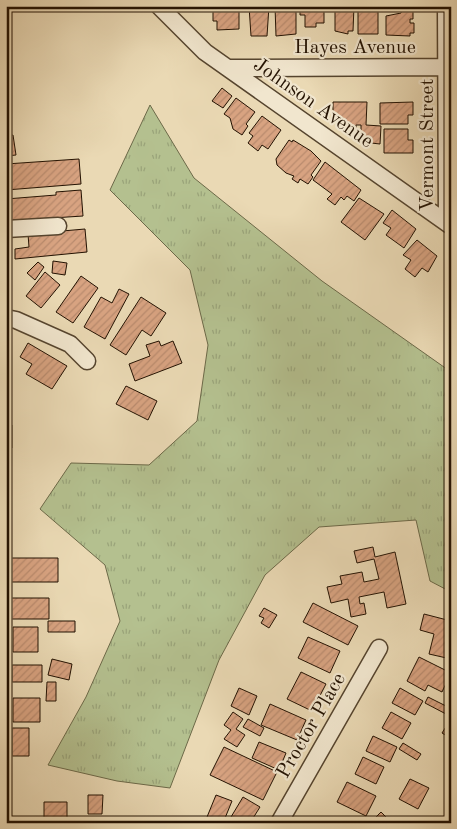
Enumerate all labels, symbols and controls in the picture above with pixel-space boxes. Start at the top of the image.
street label: Hayes Avenue [294,38,416,58]
street label: Johnson Avenue [249,55,376,152]
street label: Vermont Street [418,78,438,212]
street label: Proctor Place [274,670,350,782]

